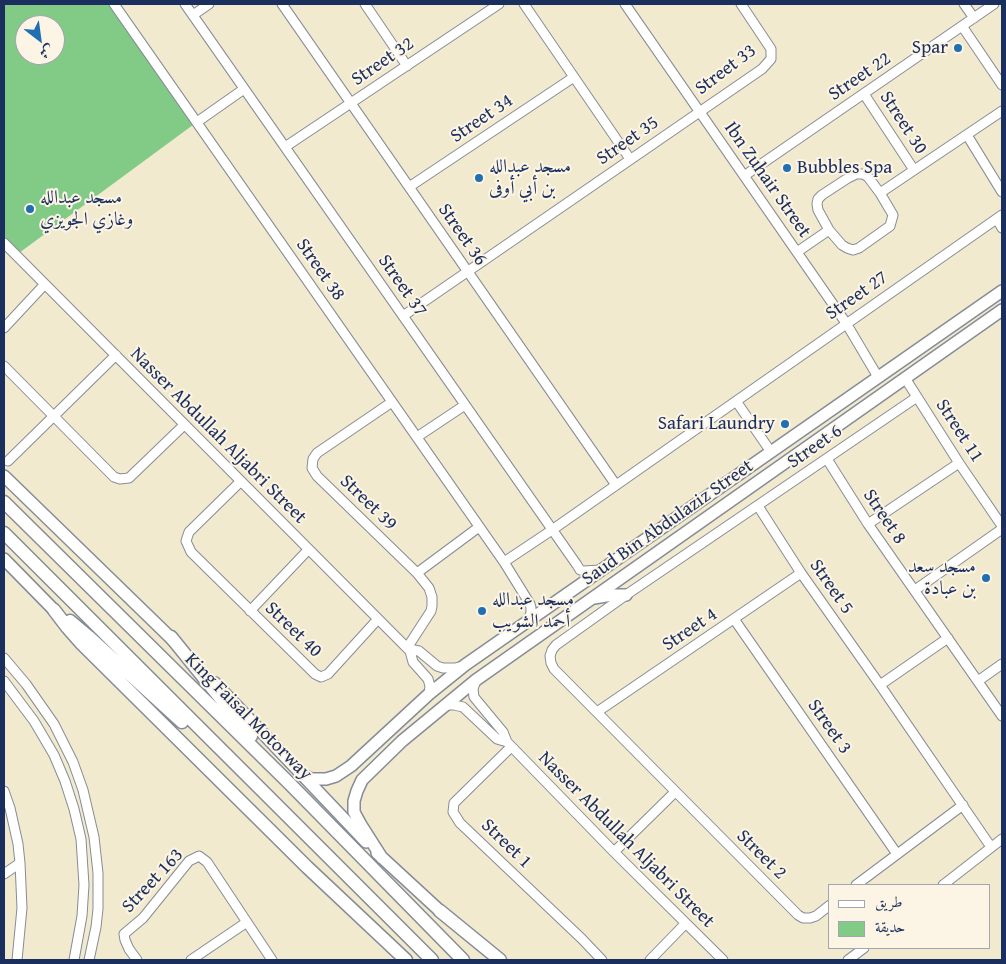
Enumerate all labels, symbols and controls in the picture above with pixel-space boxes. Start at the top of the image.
north arrow [15,15,65,65]
street label: Street 32 [347,33,419,91]
place label: Spar [912,37,948,59]
text: ش [36,40,58,64]
street label: Street 33 [691,40,761,100]
marker: Spar [952,42,964,54]
street label: Street 22 [824,48,896,106]
street label: Street 30 [874,87,932,159]
street label: Street 34 [446,90,518,148]
street label: Street 35 [593,111,663,171]
street label: Ibn Zuhair Street [719,118,815,242]
place label: مسجد عبدالله بن أبي أوفى [489,156,571,200]
place label: Bubbles Spa [797,157,892,179]
marker: Bubbles Spa [781,162,793,174]
marker: مسجد عبدالله بن أبي أوفى [473,172,485,184]
place label: مسجد عبدالله وغازي الجويزي [40,187,133,231]
street label: Street 36 [432,200,492,270]
marker: مسجد عبدالله وغازي الجويزي [24,203,36,215]
street label: Street 38 [290,235,350,305]
street label: Street 37 [372,251,432,321]
street label: Street 27 [822,266,892,326]
street label: Nasser Abdullah Aljabri Street [125,343,311,529]
street label: Street 11 [930,395,988,467]
place label: Safari Laundry [658,413,775,435]
marker: Safari Laundry [779,418,791,430]
street label: Street 6 [783,420,847,474]
street label: Saud Bin Abdulaziz Street [578,455,758,591]
street label: Street 39 [335,470,401,536]
street label: Street 8 [857,485,911,549]
street label: Street 5 [804,555,858,619]
place label: مسجد سعد بن عبادة [908,556,976,600]
marker: مسجد سعد بن عبادة [980,572,992,584]
place label: مسجد عبدالله أحمد الشويب [492,589,574,633]
street label: Street 40 [260,597,326,663]
street label: Street 4 [658,603,722,657]
marker: مسجد عبدالله أحمد الشويب [476,605,488,617]
street label: King Faisal Motorway [180,649,316,785]
street label: Street 3 [802,695,856,759]
street label: Nasser Abdullah Aljabri Street [533,747,719,933]
street label: Street 1 [476,814,536,874]
street label: Street 2 [731,825,791,885]
street label: Street 163 [117,844,189,918]
legend [828,884,991,949]
text: طريق [875,891,902,912]
text: حديقة [875,916,905,937]

